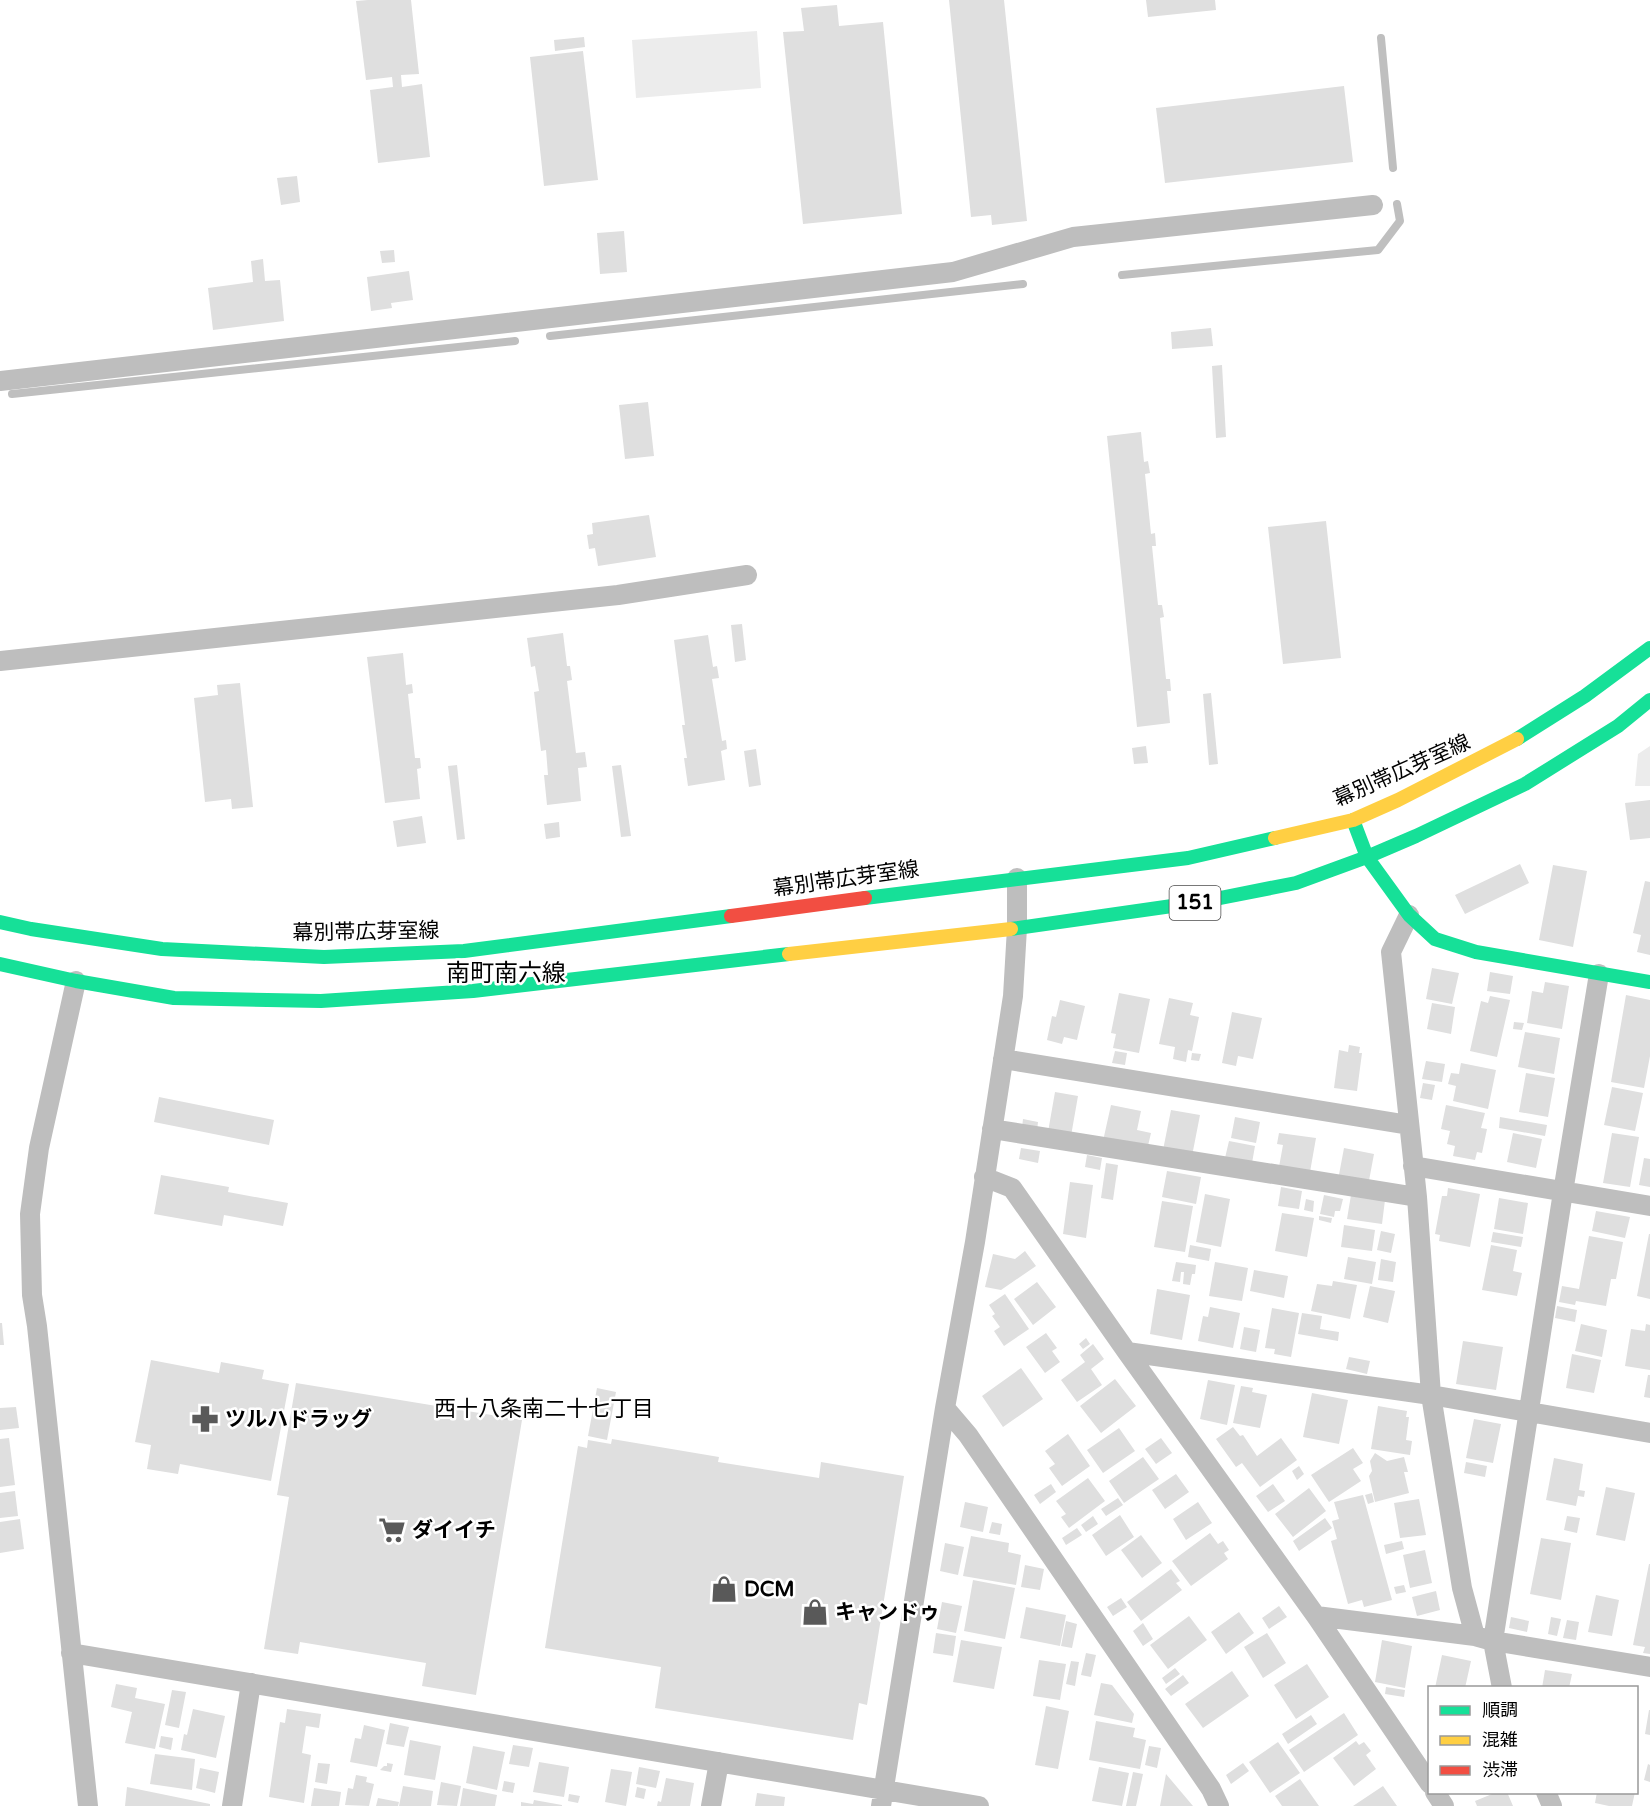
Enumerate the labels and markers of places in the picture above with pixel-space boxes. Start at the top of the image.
pharmacy icon: ツルハドラッグ [190,1404,220,1434]
place label: ツルハドラッグ [225,1407,372,1432]
supermarket icon: ダイイチ [377,1515,407,1545]
place label: ダイイチ [412,1518,496,1543]
shop icon: DCM [709,1574,739,1604]
place label: DCM [744,1577,795,1602]
shop icon: キャンドゥ [800,1597,830,1627]
place label: キャンドゥ [835,1600,940,1625]

